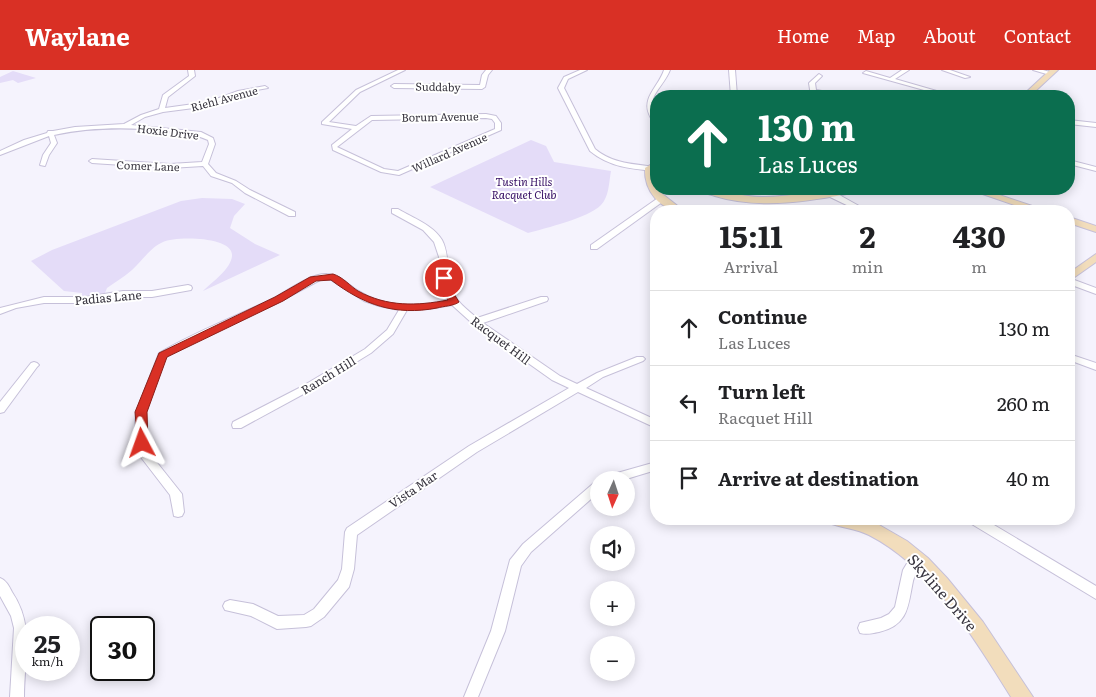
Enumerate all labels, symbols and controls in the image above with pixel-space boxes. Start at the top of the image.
text: Waylane [25,18,130,53]
text: Home [777,22,829,49]
text: Map [857,22,895,49]
text: About [923,22,976,49]
text: Contact [1004,22,1071,49]
street label: Suddaby [415,78,461,94]
street label: Riehl Avenue [189,81,260,115]
text: 130 m [758,100,855,152]
street label: Borum Avenue [401,107,479,125]
icon: ahead [675,110,740,175]
street label: Hoxie Drive [136,119,200,143]
street label: Willard Avenue [409,128,490,176]
text: Las Luces [758,147,857,180]
street label: Comer Lane [116,156,180,174]
park label: Tustin Hills Racquet Club [492,173,556,202]
text: 15:11 [719,213,783,257]
text: 2 [859,213,876,257]
text: 430 [952,213,1006,257]
text: Arrival [724,254,778,278]
text: min [852,254,883,278]
text: m [971,254,987,278]
pin [423,257,465,299]
icon: arrive [430,264,458,292]
street label: Padias Lane [74,285,142,309]
text: Continue [718,302,807,330]
street label: Racquet Hill [467,311,535,369]
icon: ahead [675,314,703,342]
text: 130 m [999,314,1050,342]
text: Las Luces [718,330,790,354]
street label: Ranch Hill [297,352,359,398]
text: Turn left [718,377,805,405]
icon: left [675,389,703,417]
text: 260 m [997,389,1050,417]
text: Racquet Hill [718,405,813,429]
position arrow [115,416,167,468]
icon: arrive [675,464,703,492]
text: Arrive at destination [718,464,919,492]
text: 40 m [1006,464,1050,492]
street label: Vista Mar [385,466,441,512]
north arrow [590,471,635,516]
map controls [590,471,635,681]
button: sound [590,526,635,571]
street label: Skyline Drive [903,548,983,636]
button: + [590,581,635,626]
speed limit sign: 30 [90,616,155,681]
text: 25 [34,624,61,661]
button: − [590,636,635,681]
text: km/h [32,652,63,670]

